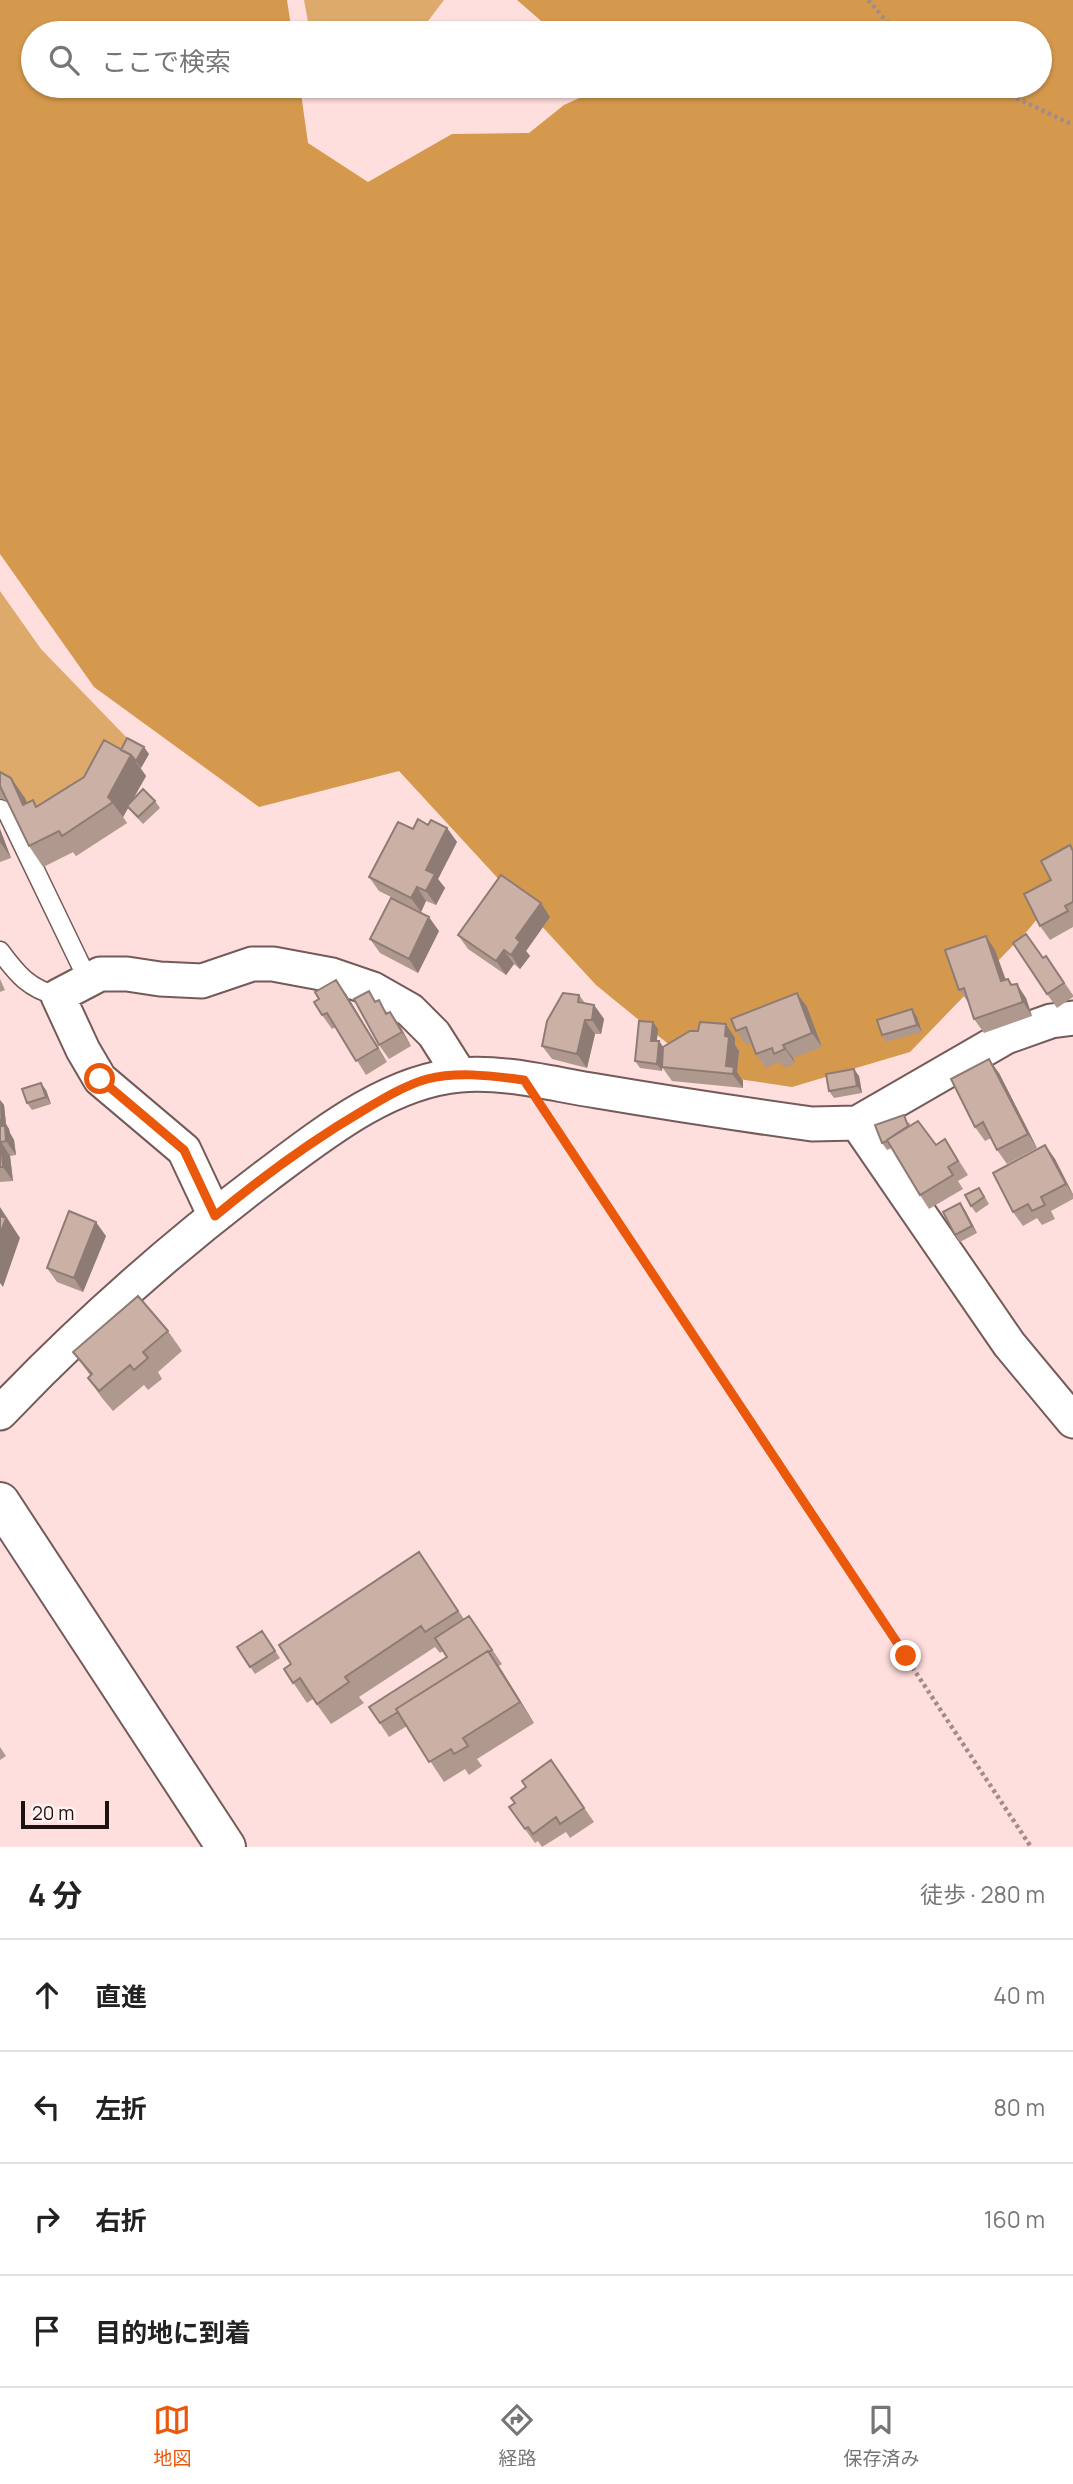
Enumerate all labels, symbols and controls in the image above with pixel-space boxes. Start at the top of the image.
search box [21,21,1052,98]
icon: search [45,41,83,79]
text: ここで検索 [101,43,231,79]
route start [84,1063,115,1094]
route end [890,1640,921,1671]
scale bar [21,1798,108,1830]
text: 20 m [32,1800,74,1826]
text: 4 分 [28,1874,82,1915]
text: 徒歩 · 280 m [920,1878,1045,1910]
icon: ahead [28,1976,66,2014]
text: 直進 [95,1978,147,2014]
text: 40 m [993,1979,1045,2011]
icon: left [28,2088,66,2126]
text: 左折 [95,2090,147,2126]
text: 80 m [994,2091,1045,2123]
icon: right [28,2200,66,2238]
text: 右折 [95,2202,147,2238]
text: 160 m [984,2203,1045,2235]
icon: arrive [28,2312,66,2350]
text: 目的地に到着 [95,2314,251,2350]
tab: 地図 [153,2401,192,2471]
tab: 経路 [498,2401,537,2471]
tab: 保存済み [843,2401,920,2471]

